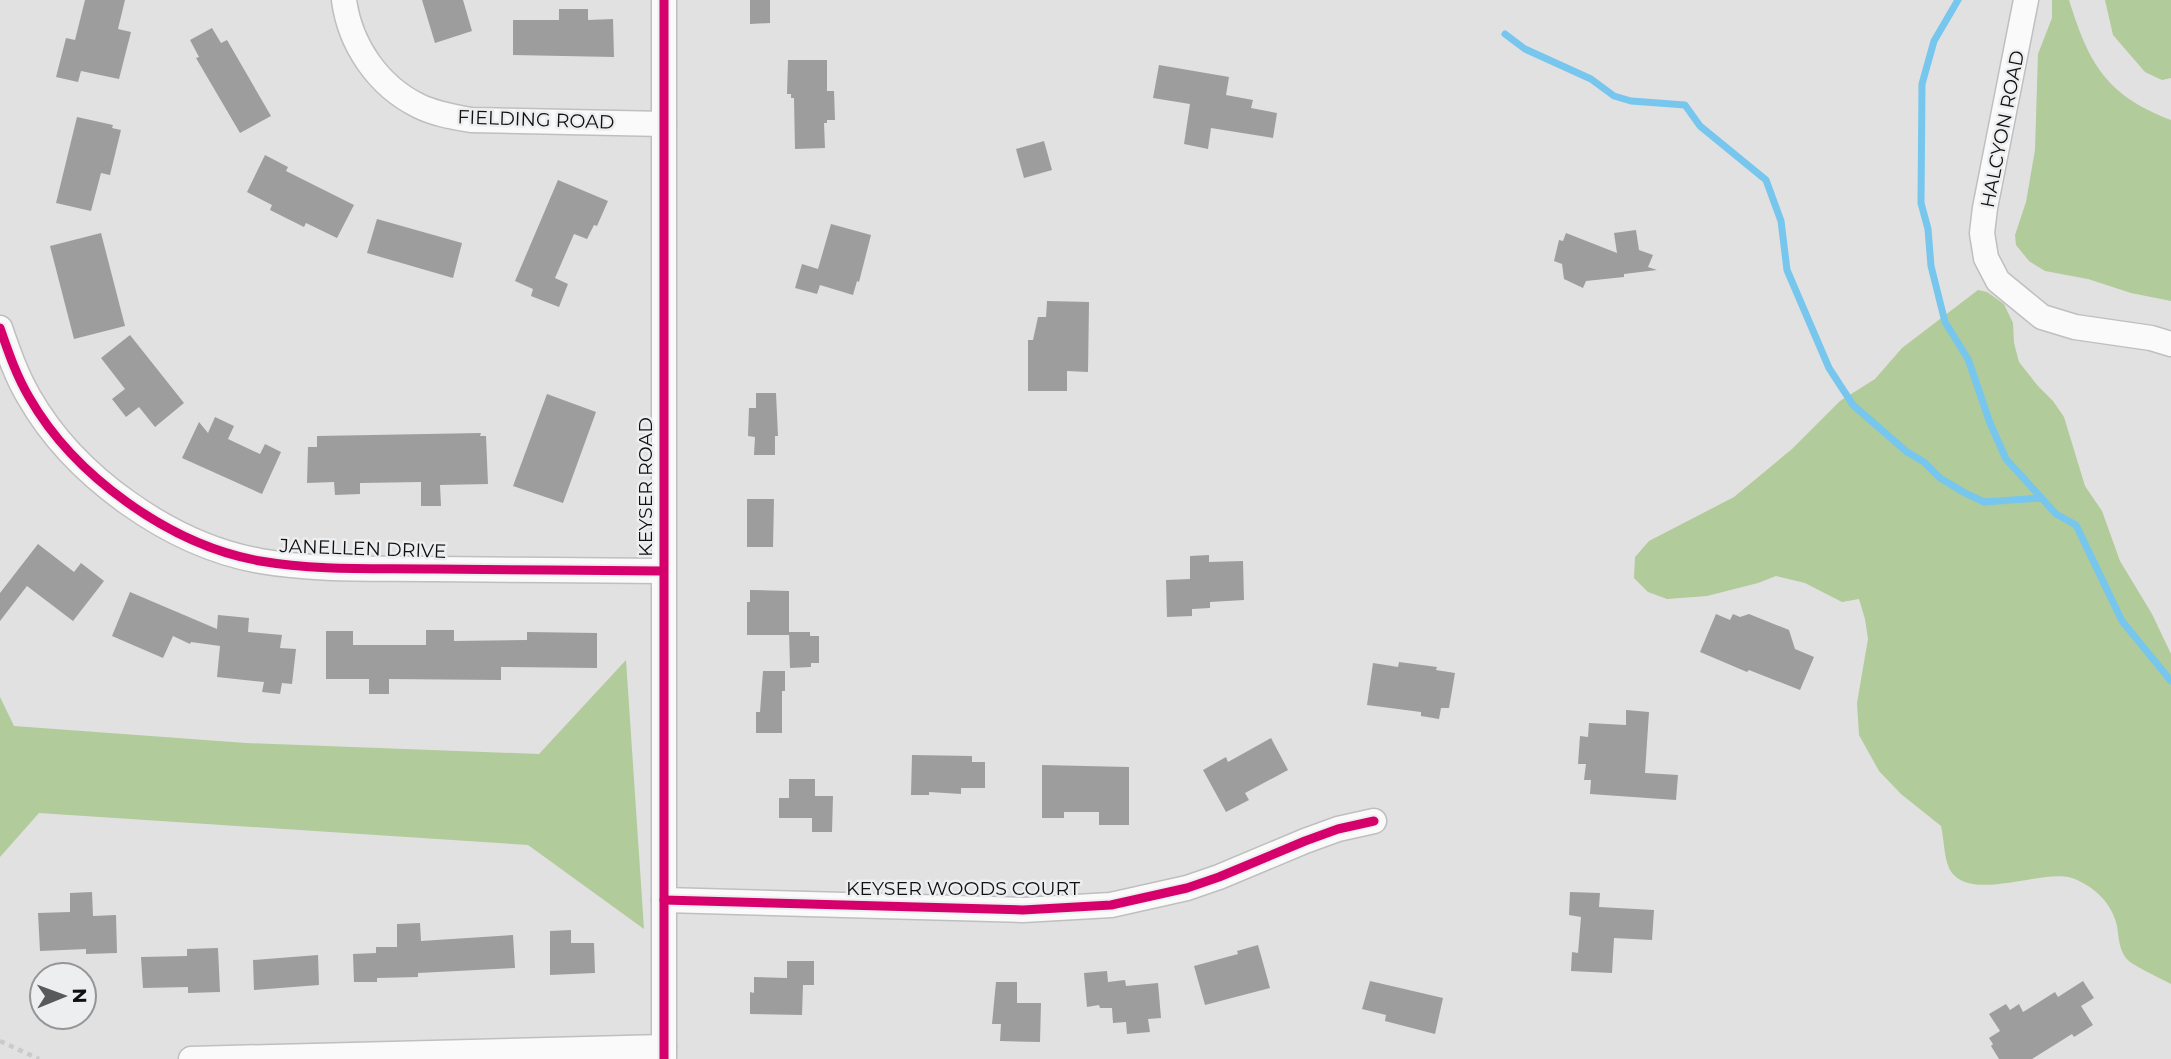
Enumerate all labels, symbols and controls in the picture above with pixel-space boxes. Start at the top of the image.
street label: HALCYON ROAD [1976,48,2029,210]
street label: FIELDING ROAD [457,105,615,134]
street label: KEYSER ROAD [634,417,657,557]
street label: JANELLEN DRIVE [278,534,447,563]
street label: KEYSER WOODS COURT [846,877,1080,900]
north arrow [28,961,98,1031]
text: N [68,988,91,1004]

